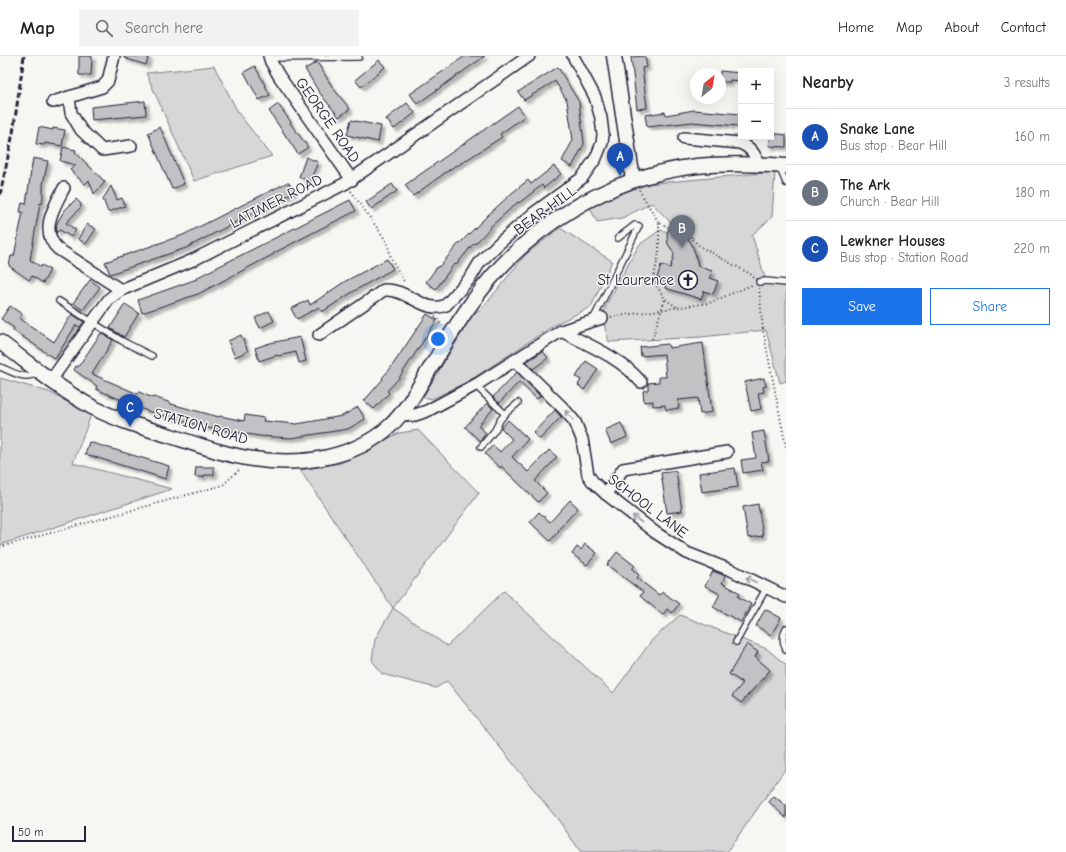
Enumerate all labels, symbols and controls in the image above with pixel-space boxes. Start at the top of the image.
search box [79,10,359,46]
text: Map [20,17,55,39]
icon: search [93,17,115,39]
text: Search here [125,19,203,37]
text: Home [838,19,874,36]
text: Map [896,19,922,36]
text: About [944,19,979,36]
text: Contact [1001,19,1046,36]
north arrow [690,68,726,104]
map controls [738,68,774,140]
button: + [738,68,774,104]
text: Nearby [802,73,853,92]
street label: GEORGE ROAD [292,74,364,166]
text: 3 results [1004,75,1050,90]
button: − [738,104,774,140]
text: Snake Lane [840,120,915,138]
text: A [811,129,819,144]
text: 160 m [1015,129,1050,144]
text: Bus stop · Bear Hill [840,138,947,153]
pin: A [607,143,633,176]
street label: LATIMER ROAD [227,170,325,232]
text: The Ark [840,176,890,194]
street label: BEAR HILL [510,181,580,239]
text: B [811,185,819,200]
text: 180 m [1015,185,1050,200]
text: Church · Bear Hill [840,194,939,209]
pin: B [669,215,695,248]
text: Lewkner Houses [840,232,945,250]
text: C [811,241,819,256]
text: 220 m [1013,241,1050,256]
text: Bus stop · Station Road [840,250,968,265]
church icon: St Laurence [677,269,699,291]
place label: St Laurence [598,271,674,289]
button: Save [802,288,922,325]
button: Share [930,288,1050,325]
your location [428,329,448,349]
pin: C [117,394,143,427]
street label: STATION ROAD [152,404,250,448]
one-way arrow [565,410,574,421]
street label: SCHOOL LANE [605,470,691,542]
one-way arrow [632,515,643,523]
one-way arrow [746,575,758,583]
scale bar [12,824,86,843]
text: 50 m [18,826,43,839]

